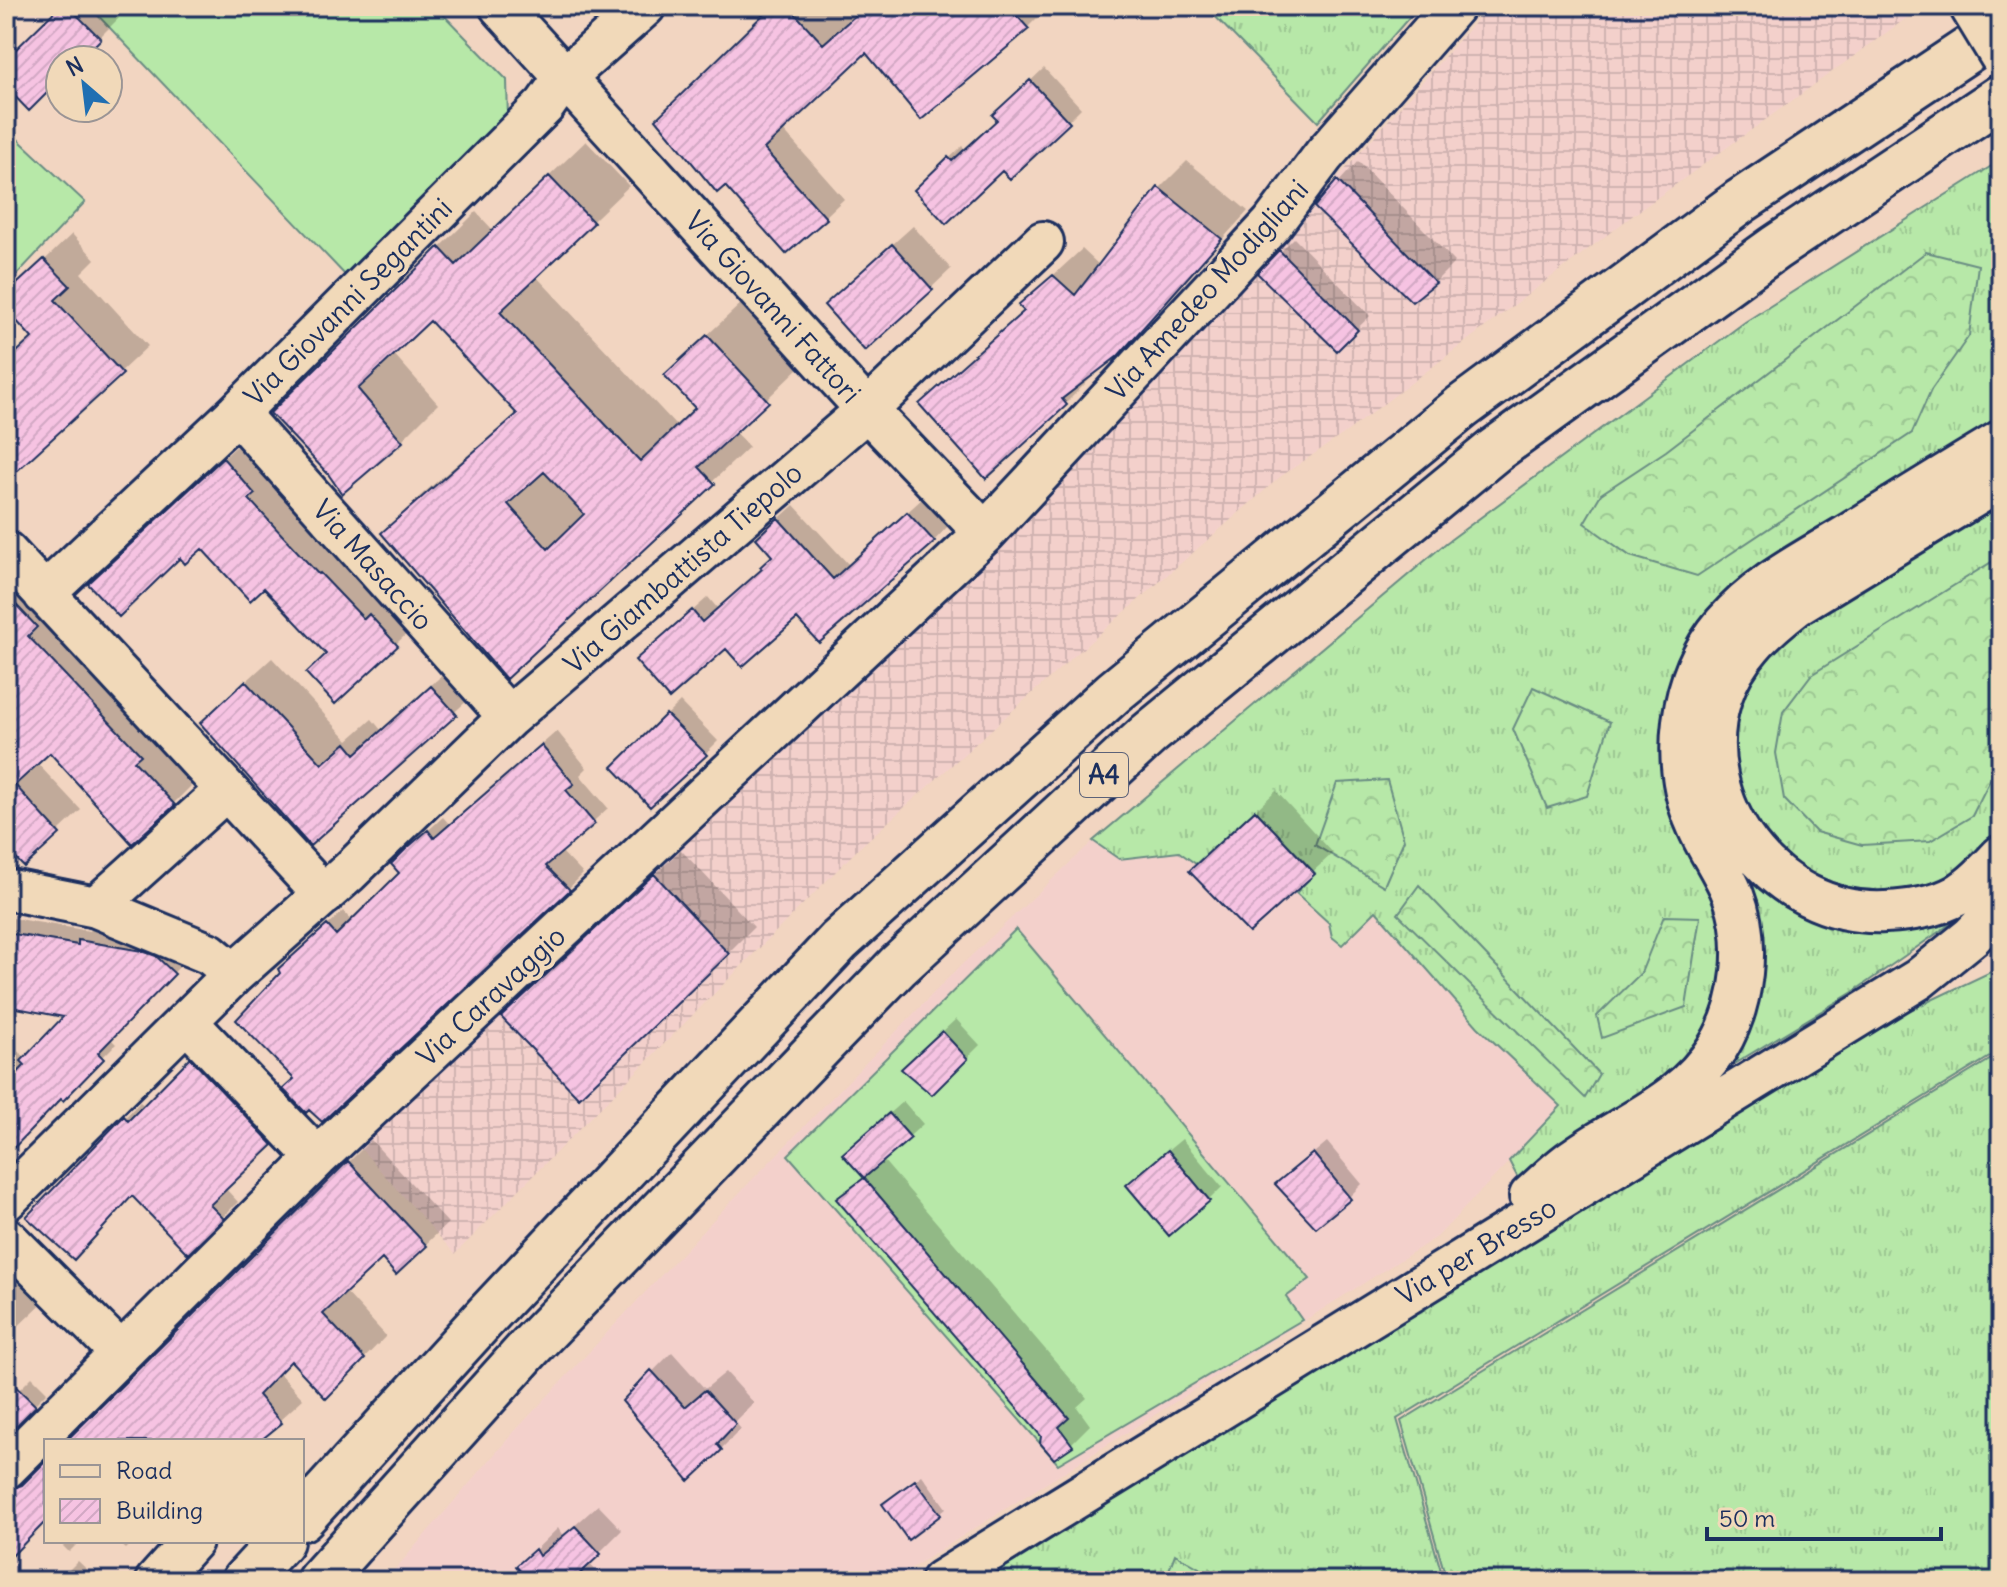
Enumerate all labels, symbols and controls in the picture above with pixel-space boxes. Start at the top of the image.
north arrow [44,44,124,124]
text: N [61,50,88,82]
street label: Via Amedeo Modigliani [1098,172,1316,408]
street label: Via Giovanni Segantini [236,190,460,414]
street label: Via Giovanni Fattori [677,203,869,411]
street label: Via Giambattista Tiepolo [556,454,810,682]
street label: Via Masaccio [305,492,441,638]
road number: A4 [1080,753,1128,797]
street label: Via Caravaggio [409,918,573,1074]
street label: Via per Bresso [1389,1189,1563,1313]
legend [44,1439,304,1543]
text: Road [116,1455,172,1485]
scale bar [1707,1491,1941,1541]
text: Building [116,1495,203,1525]
text: 50 m [1719,1503,1775,1533]

